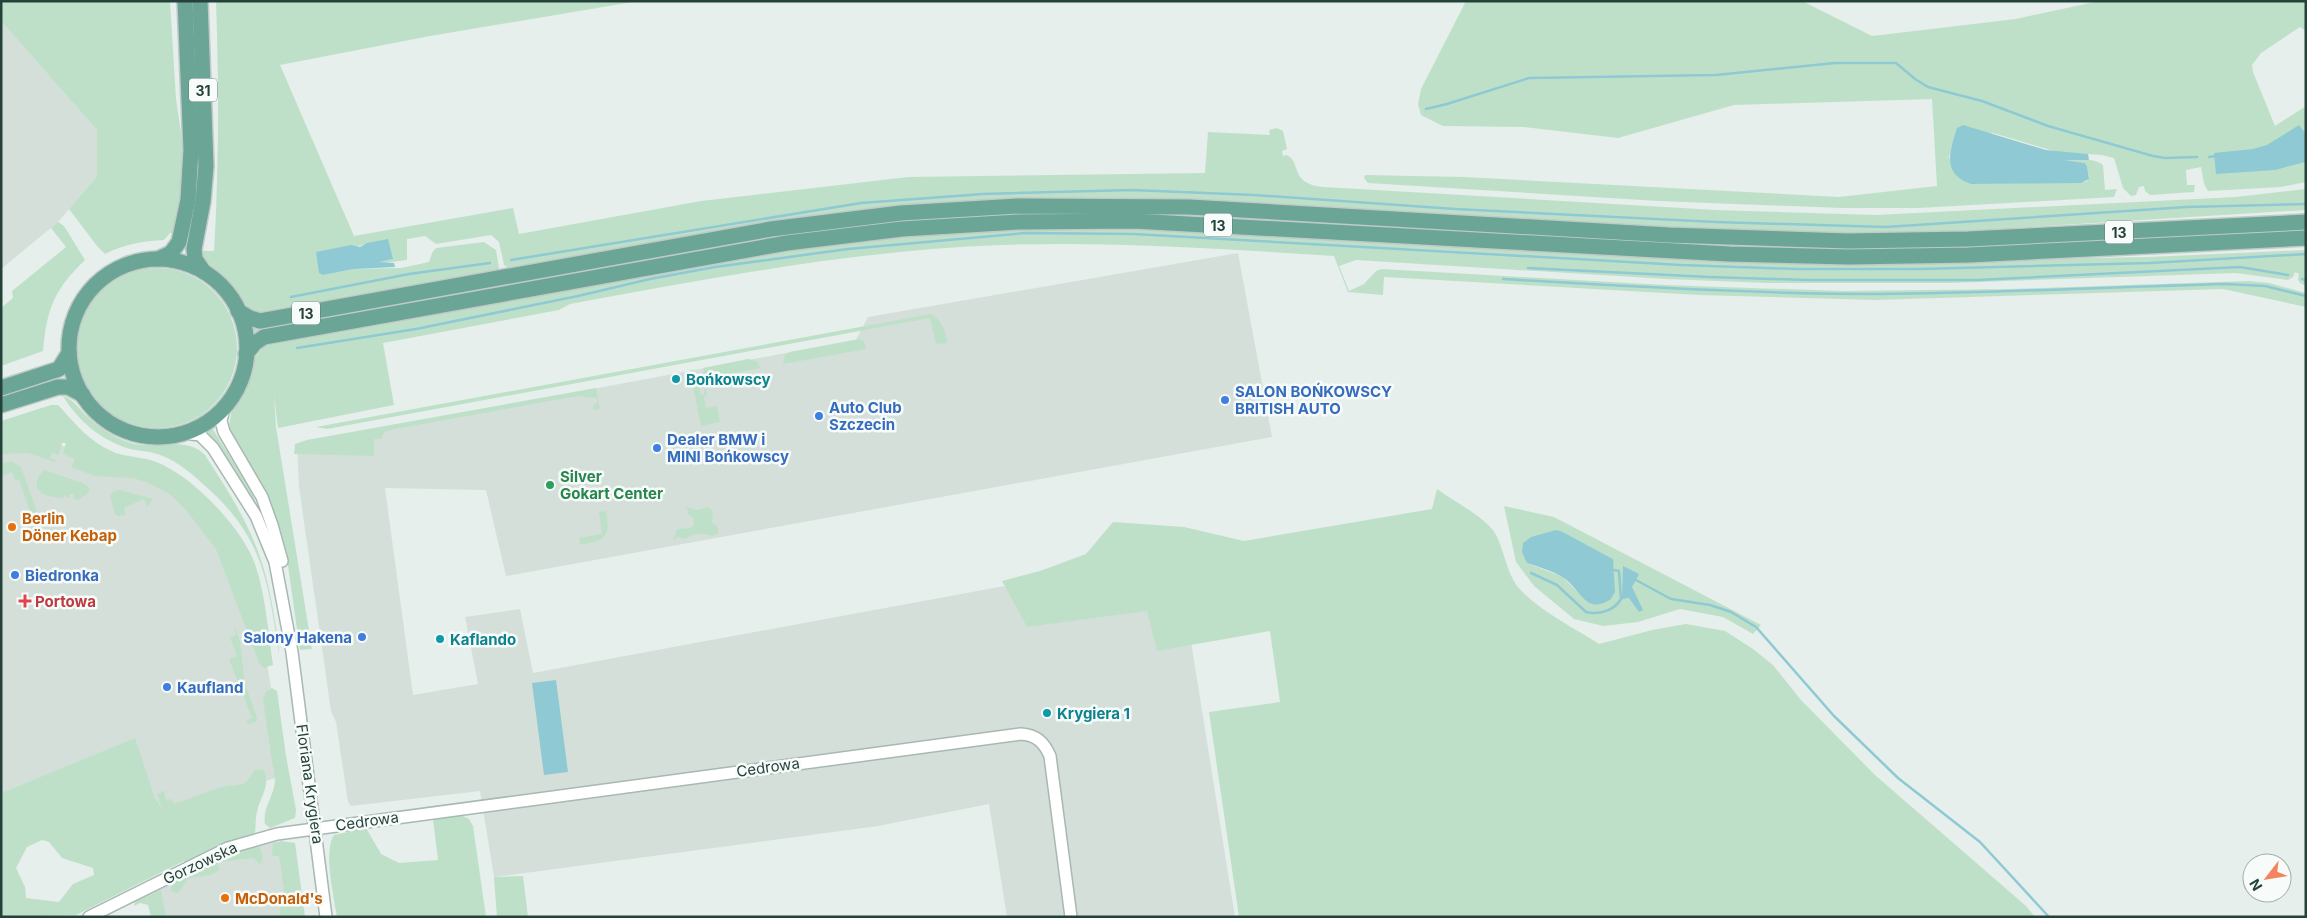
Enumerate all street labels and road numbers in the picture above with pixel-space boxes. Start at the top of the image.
road number: 31 [189,78,217,102]
road number: 13 [1204,214,1232,236]
road number: 13 [2105,220,2133,243]
road number: 13 [292,302,320,324]
street label: Floriana Krygiera [292,723,328,845]
street label: Cedrowa [735,753,801,781]
street label: Cedrowa [334,807,400,835]
street label: Gorzowska [160,838,240,888]

